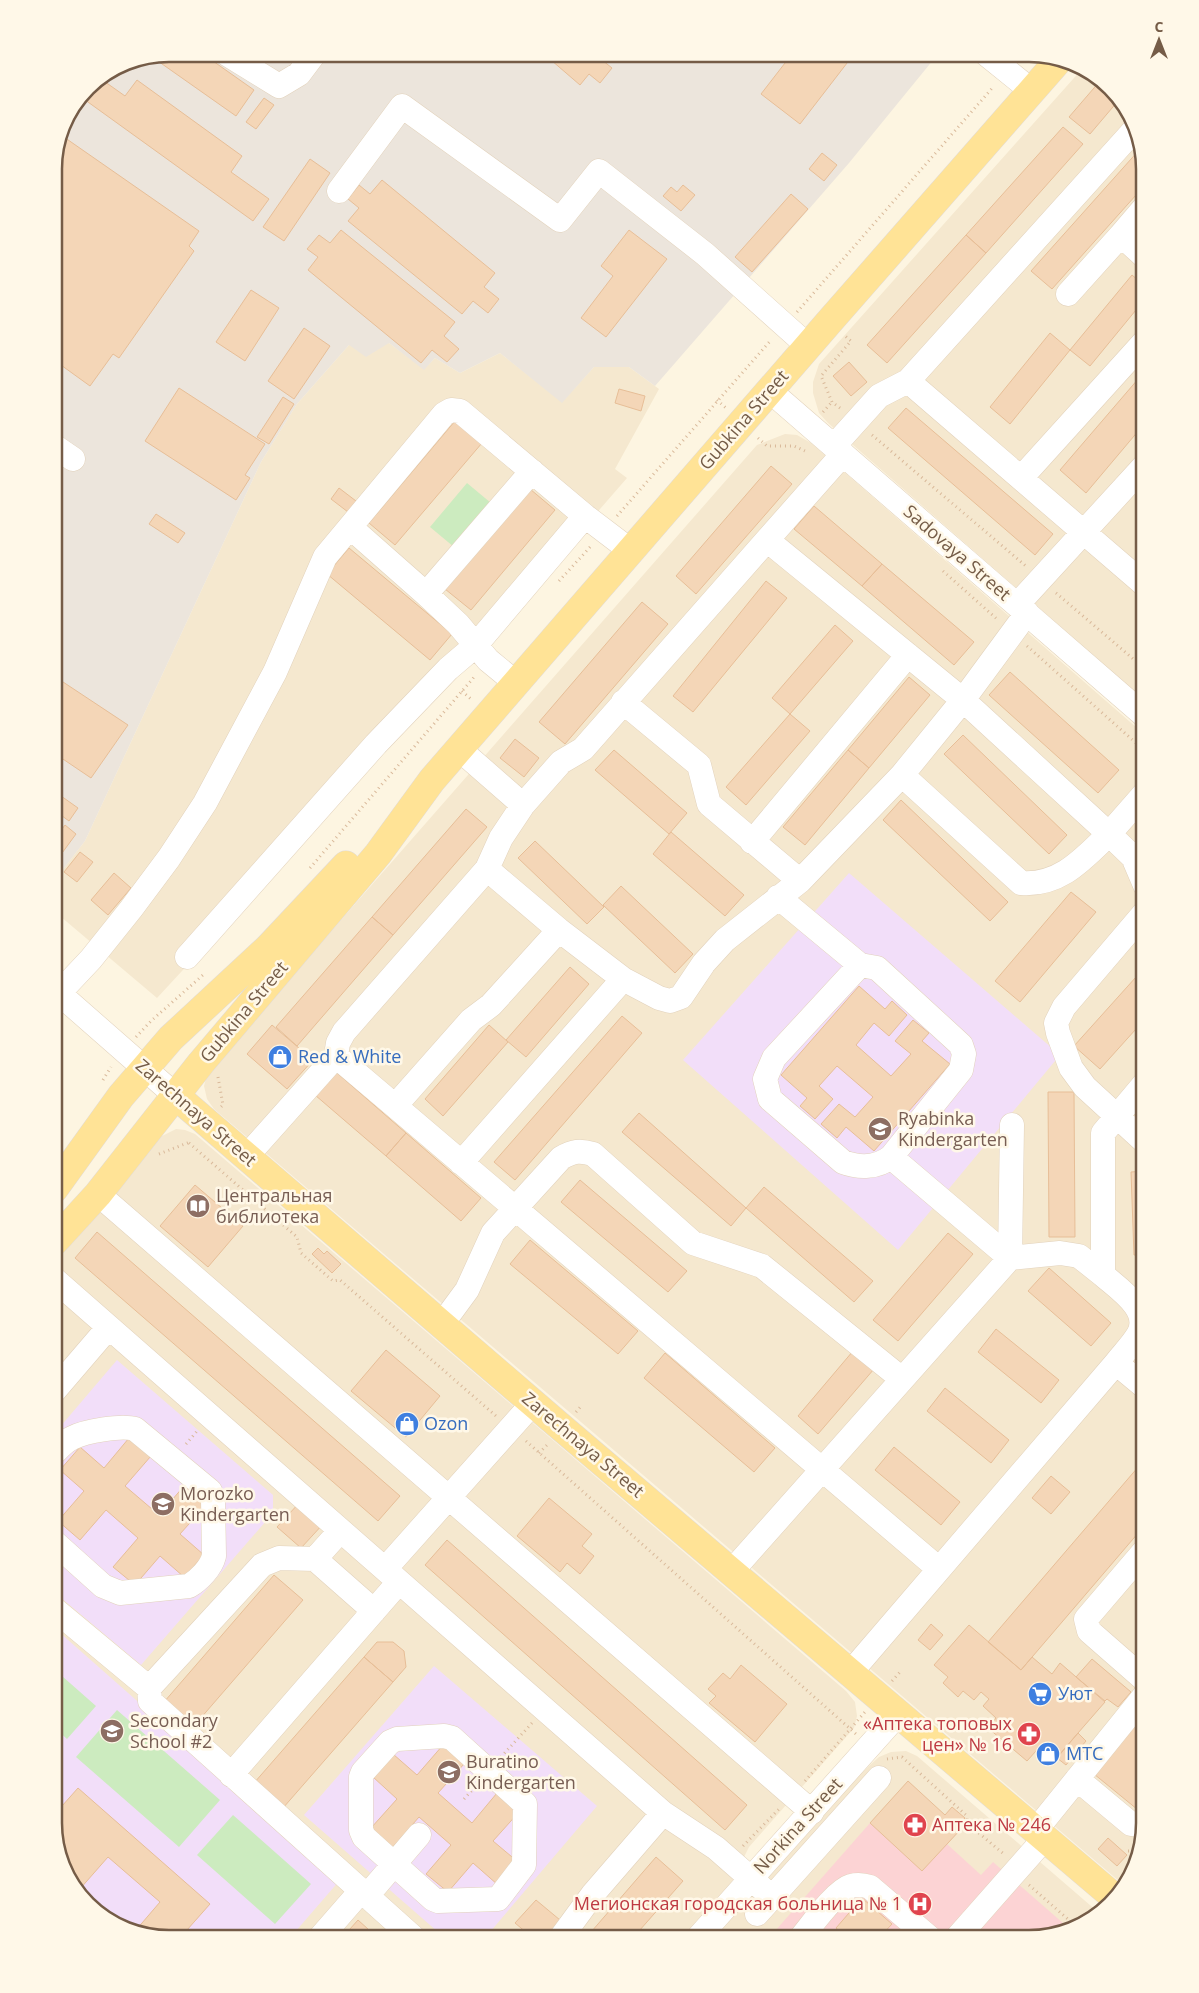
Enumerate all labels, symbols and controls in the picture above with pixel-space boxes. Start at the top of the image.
north arrow [1134,15,1184,65]
text: С [1155,17,1164,36]
street label: Gubkina Street [693,364,793,474]
street label: Sadovaya Street [899,499,1016,605]
street label: Gubkina Street [194,956,293,1067]
shop icon: Red & White [267,1044,293,1070]
place label: Red & White [298,1044,401,1068]
street label: Zarechnaya Street [131,1053,262,1171]
place label: Ryabinka Kindergarten [898,1106,1008,1151]
school or university icon: Ryabinka Kindergarten [867,1116,893,1142]
place label: Центральная библиотека [216,1183,333,1228]
library icon: Центральная библиотека [185,1193,211,1219]
street label: Zarechnaya Street [518,1386,650,1502]
shop icon: Ozon [394,1411,420,1437]
place label: Ozon [424,1411,468,1435]
place label: Morozko Kindergarten [180,1481,290,1526]
school or university icon: Morozko Kindergarten [150,1491,176,1517]
supermarket icon: Уют [1027,1681,1053,1707]
place label: Уют [1058,1681,1093,1705]
place label: Secondary School #2 [130,1708,219,1753]
place label: «Аптека топовых цен» № 16 [863,1711,1013,1756]
school or university icon: Secondary School #2 [99,1718,125,1744]
pharmacy icon: «Аптека топовых цен» № 16 [1016,1721,1042,1747]
shop icon: МТС [1035,1741,1061,1767]
place label: МТС [1066,1741,1103,1765]
place label: Buratino Kindergarten [466,1749,576,1794]
school or university icon: Buratino Kindergarten [436,1759,462,1785]
street label: Norkina Street [748,1772,847,1879]
pharmacy icon: Аптека № 246 [902,1812,928,1838]
place label: Аптека № 246 [932,1812,1051,1836]
place label: Мегионская городская больница № 1 [574,1891,902,1915]
hospital icon: Мегионская городская больница № 1 [907,1891,933,1917]

